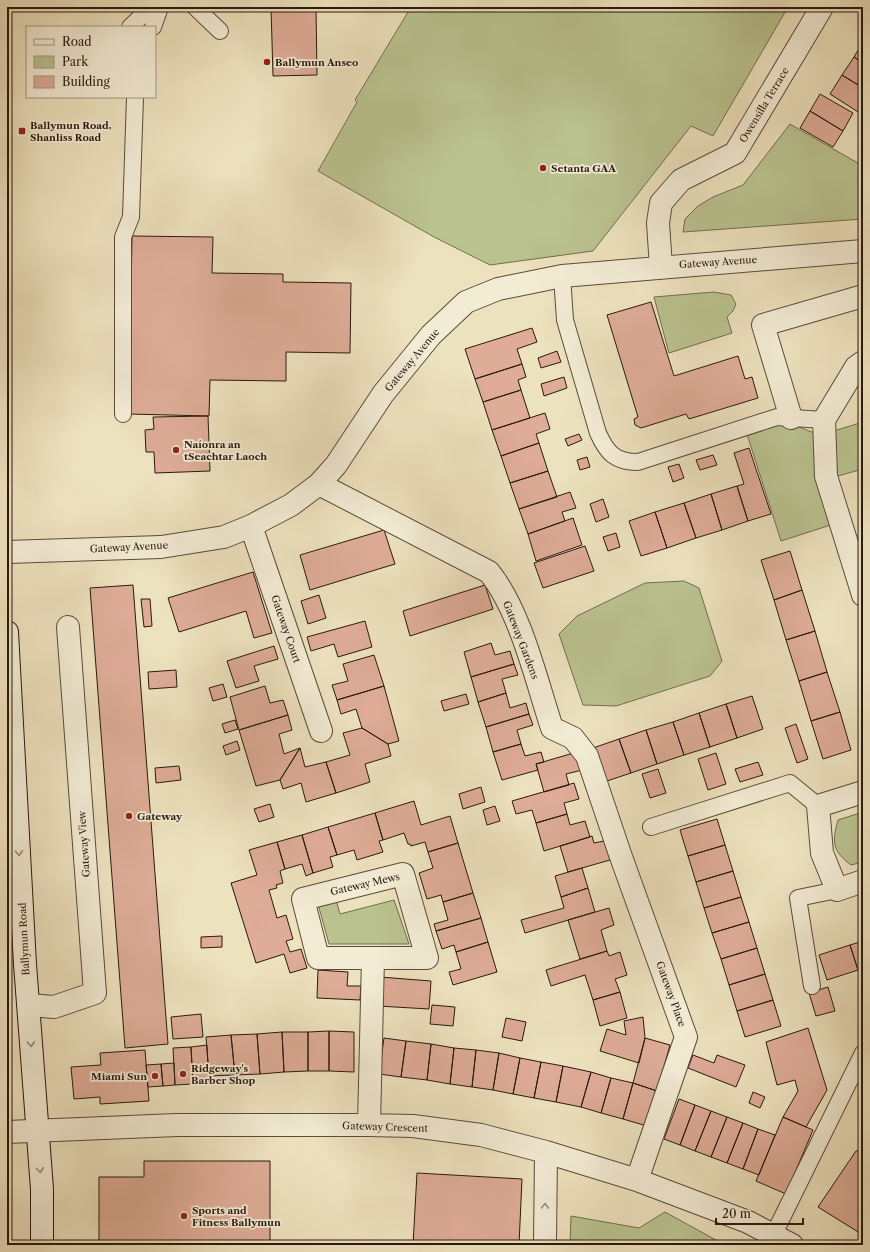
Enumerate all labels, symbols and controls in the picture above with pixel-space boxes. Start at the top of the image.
legend [26,26,156,98]
text: Road [62,34,92,49]
text: Park [62,54,89,69]
place label: Ballymun Anseo [275,56,358,69]
marker: Ballymun Anseo [262,57,272,67]
street label: Owensilla Terrace [736,65,792,145]
text: Building [62,74,110,89]
place label: Ballymun Road, Shanliss Road [30,119,112,144]
marker: Ballymun Road, Shanliss Road [17,126,27,136]
place label: Setanta GAA [551,162,616,175]
marker: Setanta GAA [538,163,548,173]
street label: Gateway Avenue [678,253,758,271]
street label: Gateway Avenue [382,325,442,394]
place label: Naíonra an tSeachtar Laoch [184,438,267,463]
marker: Naíonra an tSeachtar Laoch [171,445,181,455]
street label: Gateway Avenue [90,538,169,556]
street label: Gateway Court [268,593,304,665]
street label: Gateway Gardens [500,599,542,681]
street label: Gateway View [75,810,93,878]
place label: Gateway [137,810,183,823]
marker: Gateway [124,811,134,821]
one-way arrow [15,850,24,856]
street label: Gateway Mews [329,870,401,898]
street label: Ballymun Road [16,902,32,976]
street label: Gateway Place [653,959,689,1029]
one-way arrow [27,1041,36,1047]
place label: Ridgeway's Barber Shop [191,1062,256,1087]
marker: Ridgeway's Barber Shop [178,1069,188,1079]
place label: Miami Sun [91,1070,147,1083]
marker: Miami Sun [150,1071,160,1081]
street label: Gateway Crescent [342,1119,428,1135]
one-way arrow [36,1167,45,1173]
scale bar [716,1200,803,1226]
one-way arrow [541,1203,549,1209]
place label: Sports and Fitness Ballymun [192,1204,281,1229]
text: 20 m [722,1206,751,1221]
marker: Sports and Fitness Ballymun [179,1211,189,1221]

